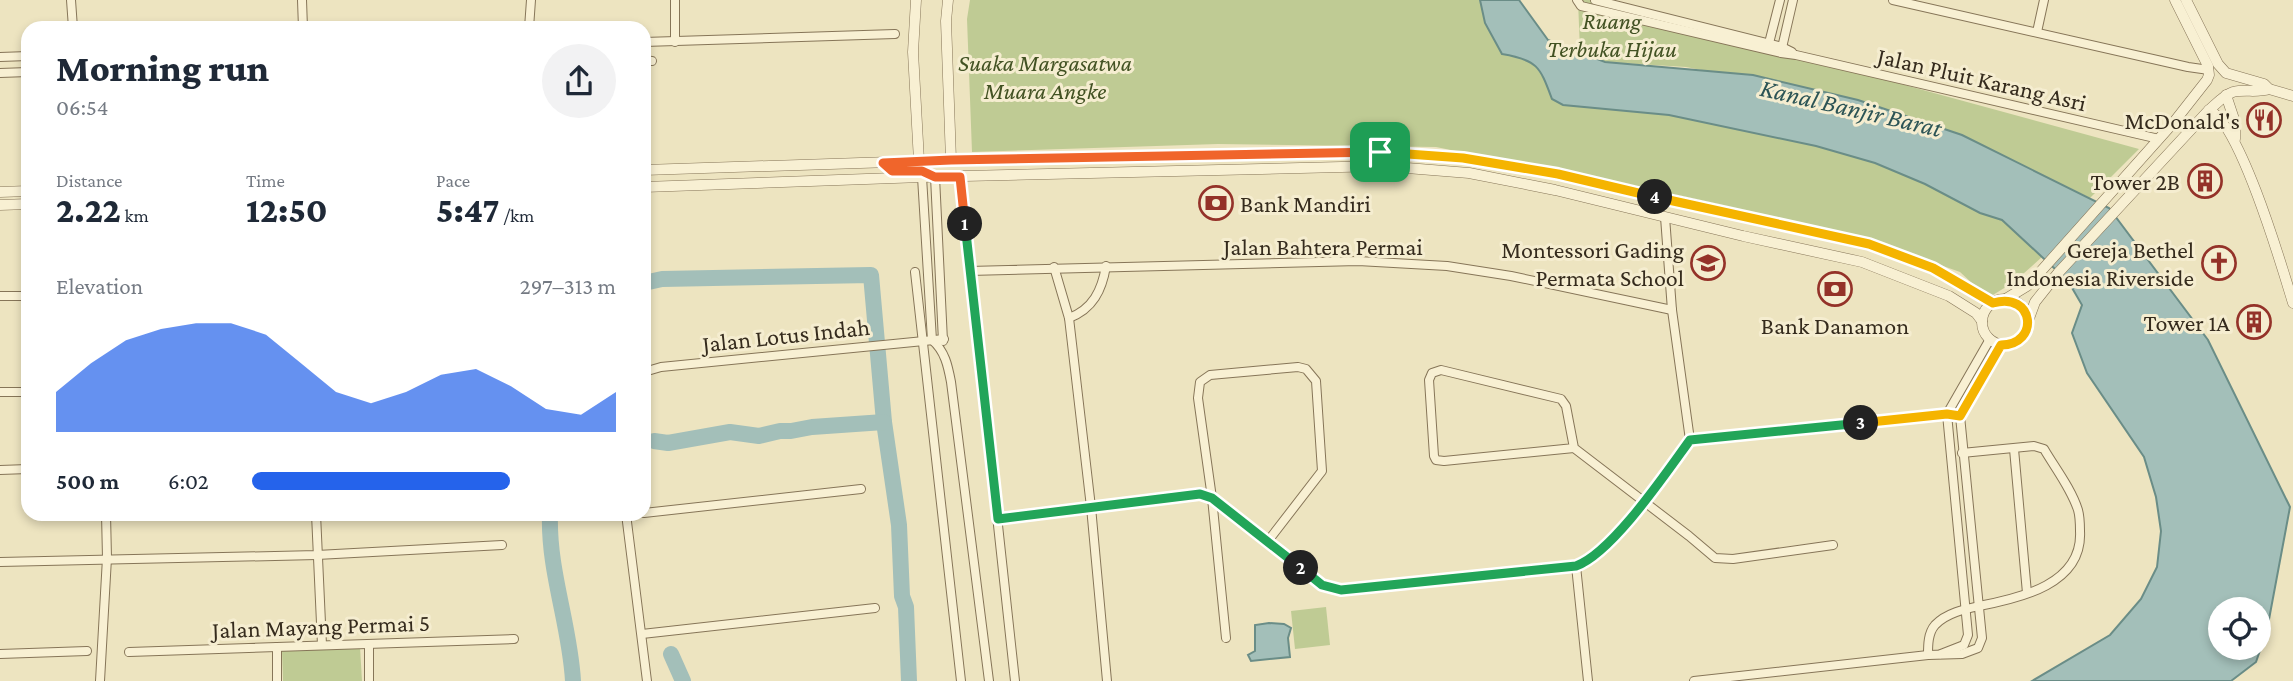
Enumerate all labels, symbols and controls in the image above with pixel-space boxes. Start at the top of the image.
park label: Ruang Terbuka Hijau [1547,7,1677,63]
street label: Jalan Pluit Karang Asri [1873,41,2089,116]
button: share [542,44,616,118]
text: Morning run [56,47,269,89]
park label: Suaka Margasatwa Muara Angke [958,49,1132,104]
water label: Kanal Banjir Barat [1757,73,1945,143]
text: 06:54 [56,94,109,120]
restaurant icon: McDonald's [2245,101,2283,139]
place label: McDonald's [2124,107,2240,134]
pin [1350,122,1410,182]
icon: arrive [1361,133,1399,171]
building icon: Tower 2B [2186,162,2224,200]
place label: Tower 2B [2090,168,2180,195]
text: Distance [56,170,122,191]
text: Time [246,170,285,191]
text: Pace [436,170,470,191]
pin: 4 [1638,180,1672,214]
bank icon: Bank Mandiri [1197,184,1235,222]
text: 4 [1649,186,1660,207]
place label: Bank Mandiri [1240,190,1371,217]
text: 2.22 [56,191,121,230]
text: 12:50 [246,191,328,230]
text: 5:47 [436,191,500,230]
text: km [121,205,149,226]
text: /km [500,205,534,226]
pin: 1 [948,206,982,242]
text: 1 [961,213,968,234]
street label: Jalan Bahtera Permai [1221,233,1423,260]
place label: Montessori Gading Permata School [1501,236,1684,291]
place label: Gereja Bethel Indonesia Riverside [2006,236,2194,291]
school or university icon: Montessori Gading Permata School [1689,244,1727,282]
church icon: Gereja Bethel Indonesia Riverside [2200,244,2238,282]
bank icon: Bank Danamon [1816,270,1854,308]
text: Elevation [56,273,143,299]
text: 297–313 m [520,273,616,299]
building icon: Tower 1A [2235,303,2273,341]
place label: Tower 1A [2143,309,2230,336]
place label: Bank Danamon [1761,312,1909,339]
street label: Jalan Lotus Indah [699,313,871,357]
pin: 3 [1843,406,1878,440]
text: 3 [1856,412,1865,433]
text: 500 m [56,468,119,494]
text: 6:02 [168,468,209,494]
pin: 2 [1284,550,1318,586]
text: 2 [1296,557,1305,578]
map controls [2208,597,2271,660]
button: locate [2208,597,2271,660]
street label: Jalan Mayang Permai 5 [210,609,430,643]

